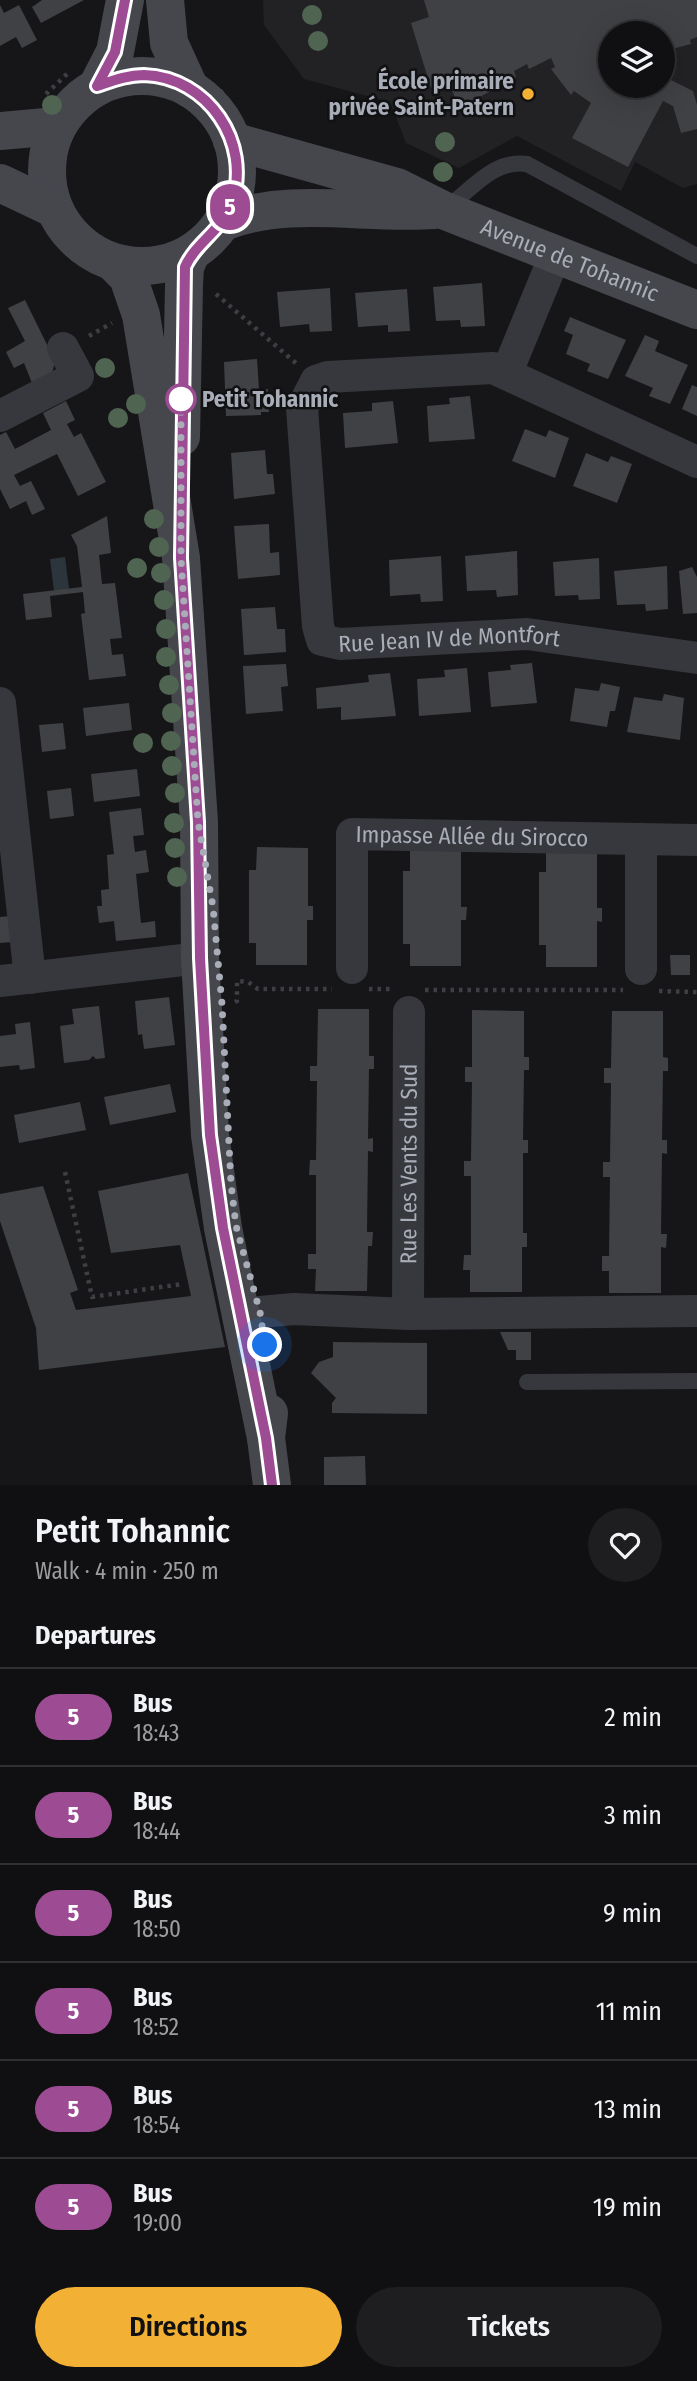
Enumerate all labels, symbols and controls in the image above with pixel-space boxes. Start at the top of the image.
map controls [598,21,675,98]
button: layers [598,21,675,98]
place label: École primaire privée Saint-Patern [329,66,514,121]
marker: École primaire privée Saint-Patern [520,86,536,102]
line badge: 5 [207,184,253,230]
text: 5 [224,193,236,221]
street label: Avenue de Tohannic [477,212,663,308]
marker: Petit Tohannic [166,384,196,414]
place label: Petit Tohannic [202,385,338,413]
street label: Rue Jean IV de Montfort [338,620,563,658]
street label: Impasse Allée du Sirocco [355,820,589,852]
street label: Rue Les Vents du Sud [394,1064,423,1264]
your location [247,1327,282,1362]
button: heart [588,1508,662,1582]
text: Petit Tohannic [35,1511,230,1551]
text: Walk · 4 min · 250 m [35,1557,219,1585]
text: Departures [35,1620,156,1651]
text: Bus [133,1688,172,1719]
text: 2 min [604,1702,662,1733]
text: 5 [68,1703,79,1731]
text: 18:43 [133,1719,179,1747]
text: Bus [133,1786,172,1817]
text: 3 min [604,1800,662,1831]
text: 5 [68,1801,79,1829]
text: 18:44 [133,1817,181,1845]
text: Bus [133,1884,172,1915]
text: 9 min [603,1898,662,1929]
text: 5 [68,1899,79,1927]
text: 18:50 [133,1915,181,1943]
text: Bus [133,1982,172,2013]
text: 11 min [596,1996,662,2027]
text: 5 [68,1997,79,2025]
text: 18:52 [133,2013,179,2041]
text: Bus [133,2080,172,2111]
text: 13 min [594,2094,662,2125]
text: 5 [68,2095,79,2123]
text: 18:54 [133,2111,180,2139]
text: Bus [133,2178,172,2209]
text: 19 min [593,2192,662,2223]
text: 5 [68,2193,79,2221]
text: 19:00 [133,2209,182,2237]
button: Directions [35,2287,342,2367]
button: Tickets [356,2287,662,2367]

